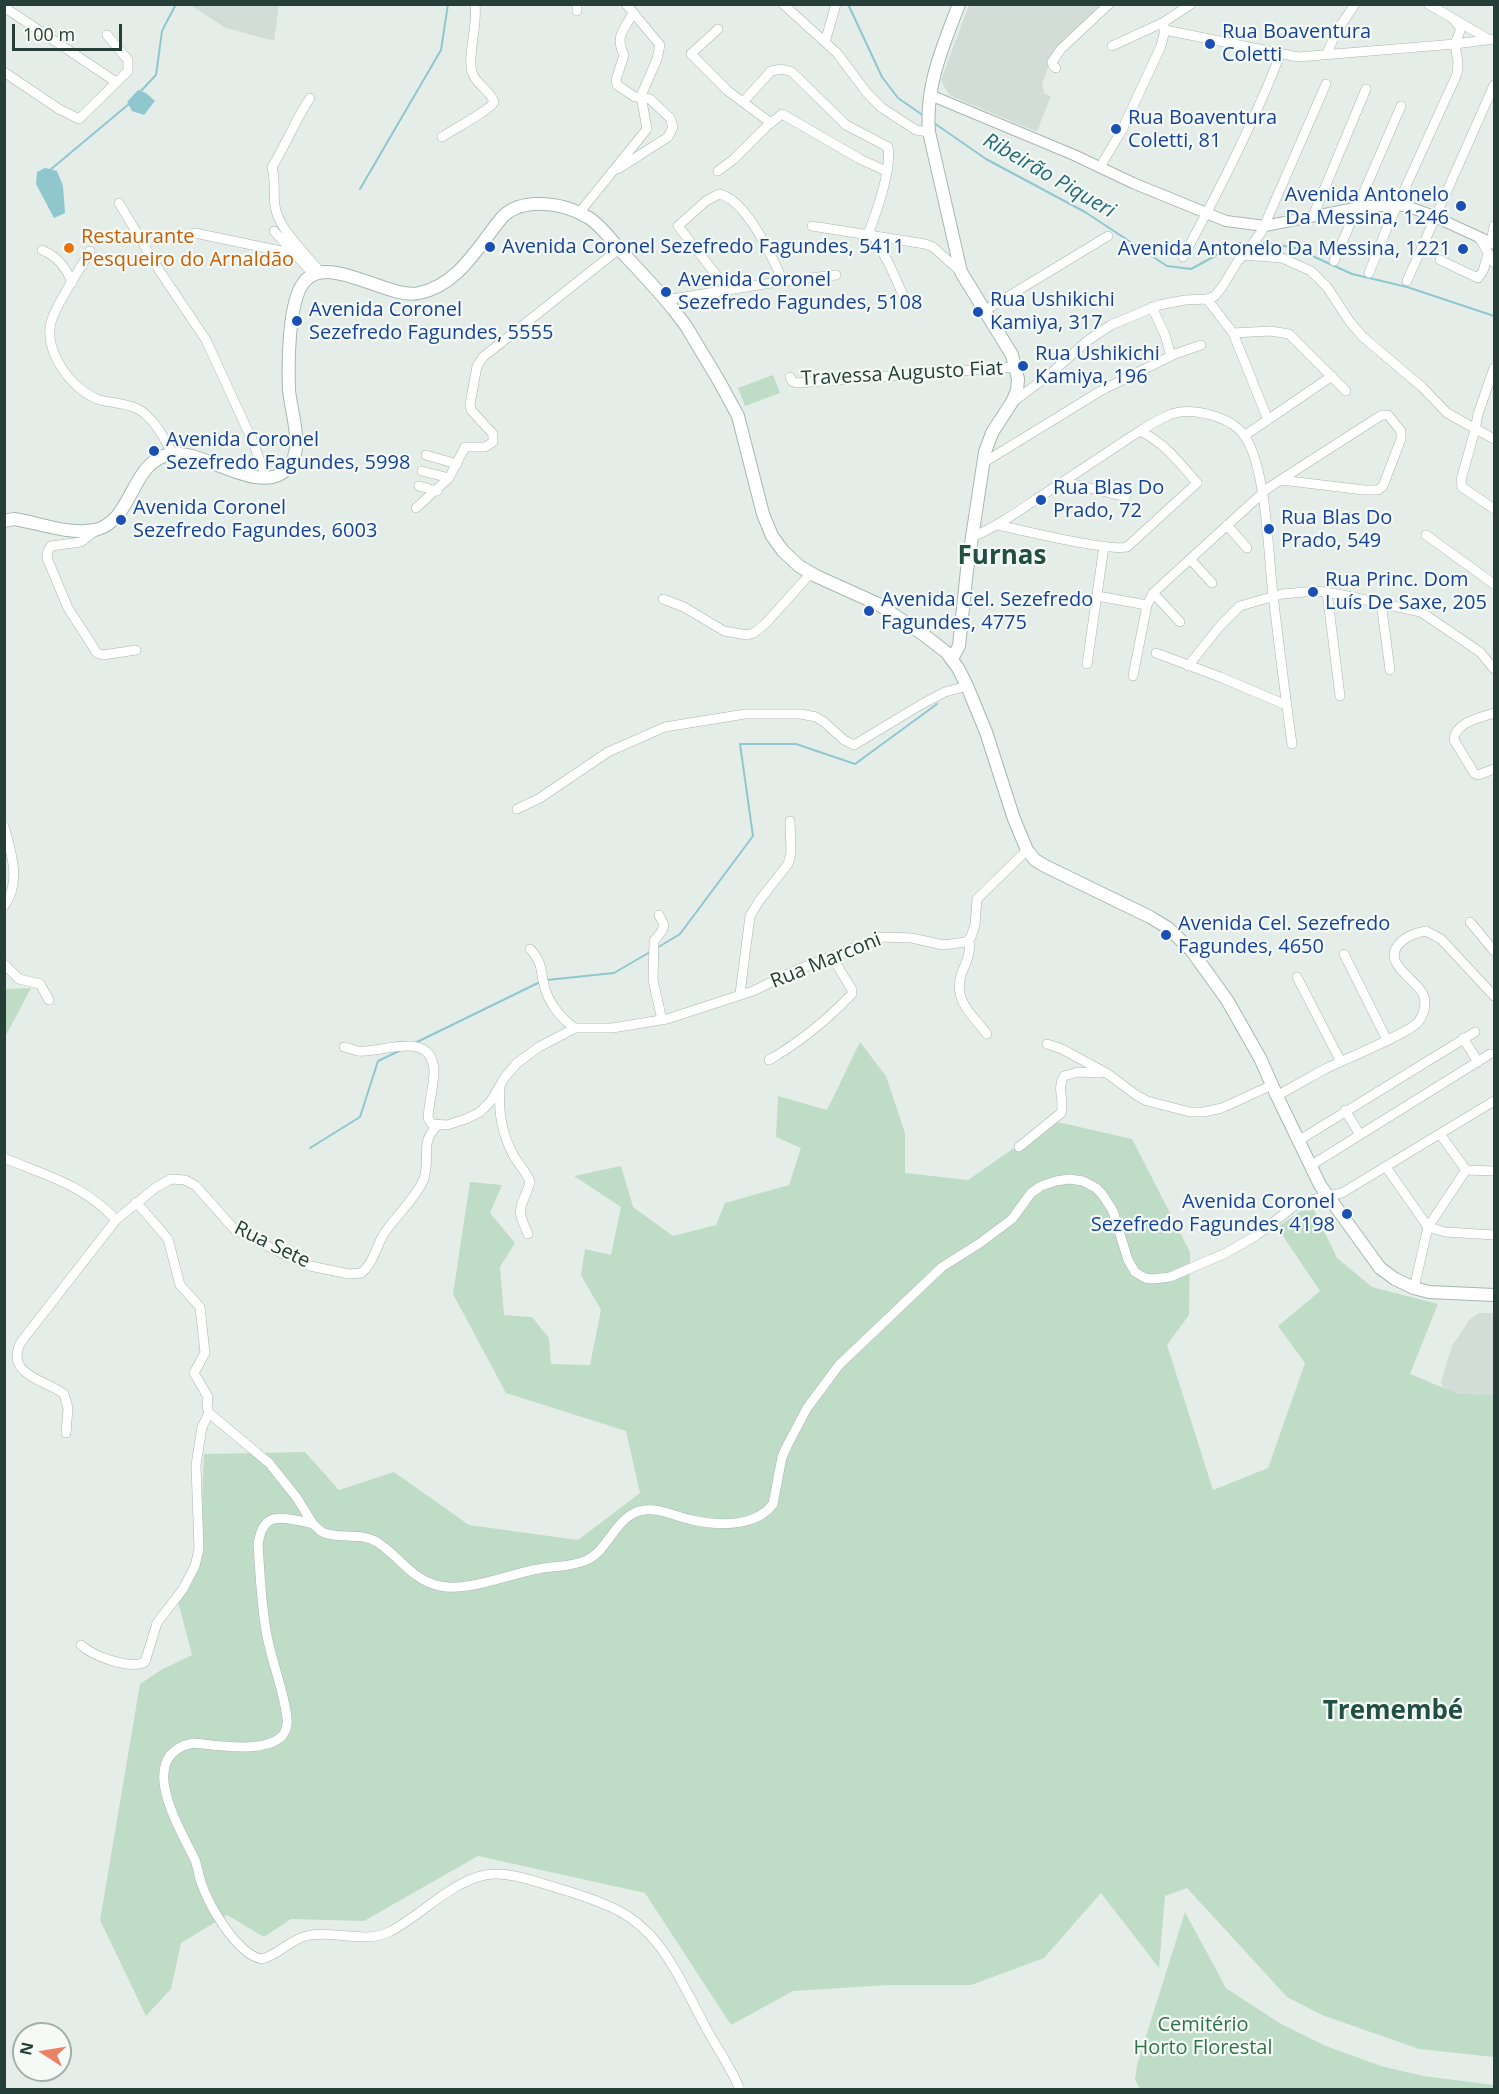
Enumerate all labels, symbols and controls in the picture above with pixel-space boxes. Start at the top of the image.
scale bar [15,12,124,50]
place label: Rua Boaventura Coletti [1222,20,1371,67]
text: 100 m [23,22,75,46]
marker: Rua Boaventura Coletti [1203,37,1217,51]
place label: Rua Boaventura Coletti, 81 [1128,106,1277,153]
marker: Rua Boaventura Coletti, 81 [1109,122,1123,136]
water label: Ribeirão Piqueri [979,128,1119,224]
place label: Avenida Antonelo Da Messina, 1246 [1285,183,1449,230]
marker: Avenida Antonelo Da Messina, 1246 [1454,199,1468,213]
place label: Restaurante Pesqueiro do Arnaldão [81,225,294,272]
place label: Avenida Coronel Sezefredo Fagundes, 5411 [502,235,905,259]
place label: Avenida Antonelo Da Messina, 1221 [1118,237,1451,261]
marker: Avenida Coronel Sezefredo Fagundes, 5411 [483,240,497,254]
marker: Restaurante Pesqueiro do Arnaldão [62,241,76,255]
marker: Avenida Antonelo Da Messina, 1221 [1456,242,1470,256]
place label: Avenida Coronel Sezefredo Fagundes, 5108 [678,268,922,315]
marker: Avenida Coronel Sezefredo Fagundes, 5108 [659,285,673,299]
place label: Rua Ushikichi Kamiya, 317 [990,288,1115,335]
place label: Avenida Coronel Sezefredo Fagundes, 5555 [309,298,553,345]
marker: Rua Ushikichi Kamiya, 317 [971,305,985,319]
marker: Avenida Coronel Sezefredo Fagundes, 5555 [290,314,304,328]
place label: Rua Ushikichi Kamiya, 196 [1035,342,1160,389]
street label: Travessa Augusto Fiat [800,357,1004,391]
marker: Rua Ushikichi Kamiya, 196 [1016,359,1030,373]
place label: Avenida Coronel Sezefredo Fagundes, 5998 [166,428,410,475]
marker: Avenida Coronel Sezefredo Fagundes, 5998 [147,444,161,458]
place label: Rua Blas Do Prado, 72 [1053,476,1164,523]
marker: Rua Blas Do Prado, 72 [1034,493,1048,507]
place label: Avenida Coronel Sezefredo Fagundes, 6003 [133,496,377,543]
place label: Rua Blas Do Prado, 549 [1281,506,1392,553]
marker: Avenida Coronel Sezefredo Fagundes, 6003 [114,513,128,527]
marker: Rua Blas Do Prado, 549 [1262,522,1276,536]
district label: Furnas [958,541,1046,573]
place label: Rua Princ. Dom Luís De Saxe, 205 [1325,568,1487,615]
marker: Rua Princ. Dom Luís De Saxe, 205 [1306,585,1320,599]
place label: Avenida Cel. Sezefredo Fagundes, 4775 [881,588,1093,635]
marker: Avenida Cel. Sezefredo Fagundes, 4775 [862,604,876,618]
place label: Avenida Cel. Sezefredo Fagundes, 4650 [1178,912,1390,959]
street label: Rua Marconi [767,928,885,994]
marker: Avenida Cel. Sezefredo Fagundes, 4650 [1159,928,1173,942]
place label: Avenida Coronel Sezefredo Fagundes, 4198 [1091,1190,1335,1237]
marker: Avenida Coronel Sezefredo Fagundes, 4198 [1340,1207,1354,1221]
street label: Rua Sete [230,1216,314,1274]
district label: Tremembé [1323,1696,1463,1728]
park label: Cemitério Horto Florestal [1134,2013,1272,2060]
north arrow [12,2022,72,2082]
text: N [14,2040,38,2057]

